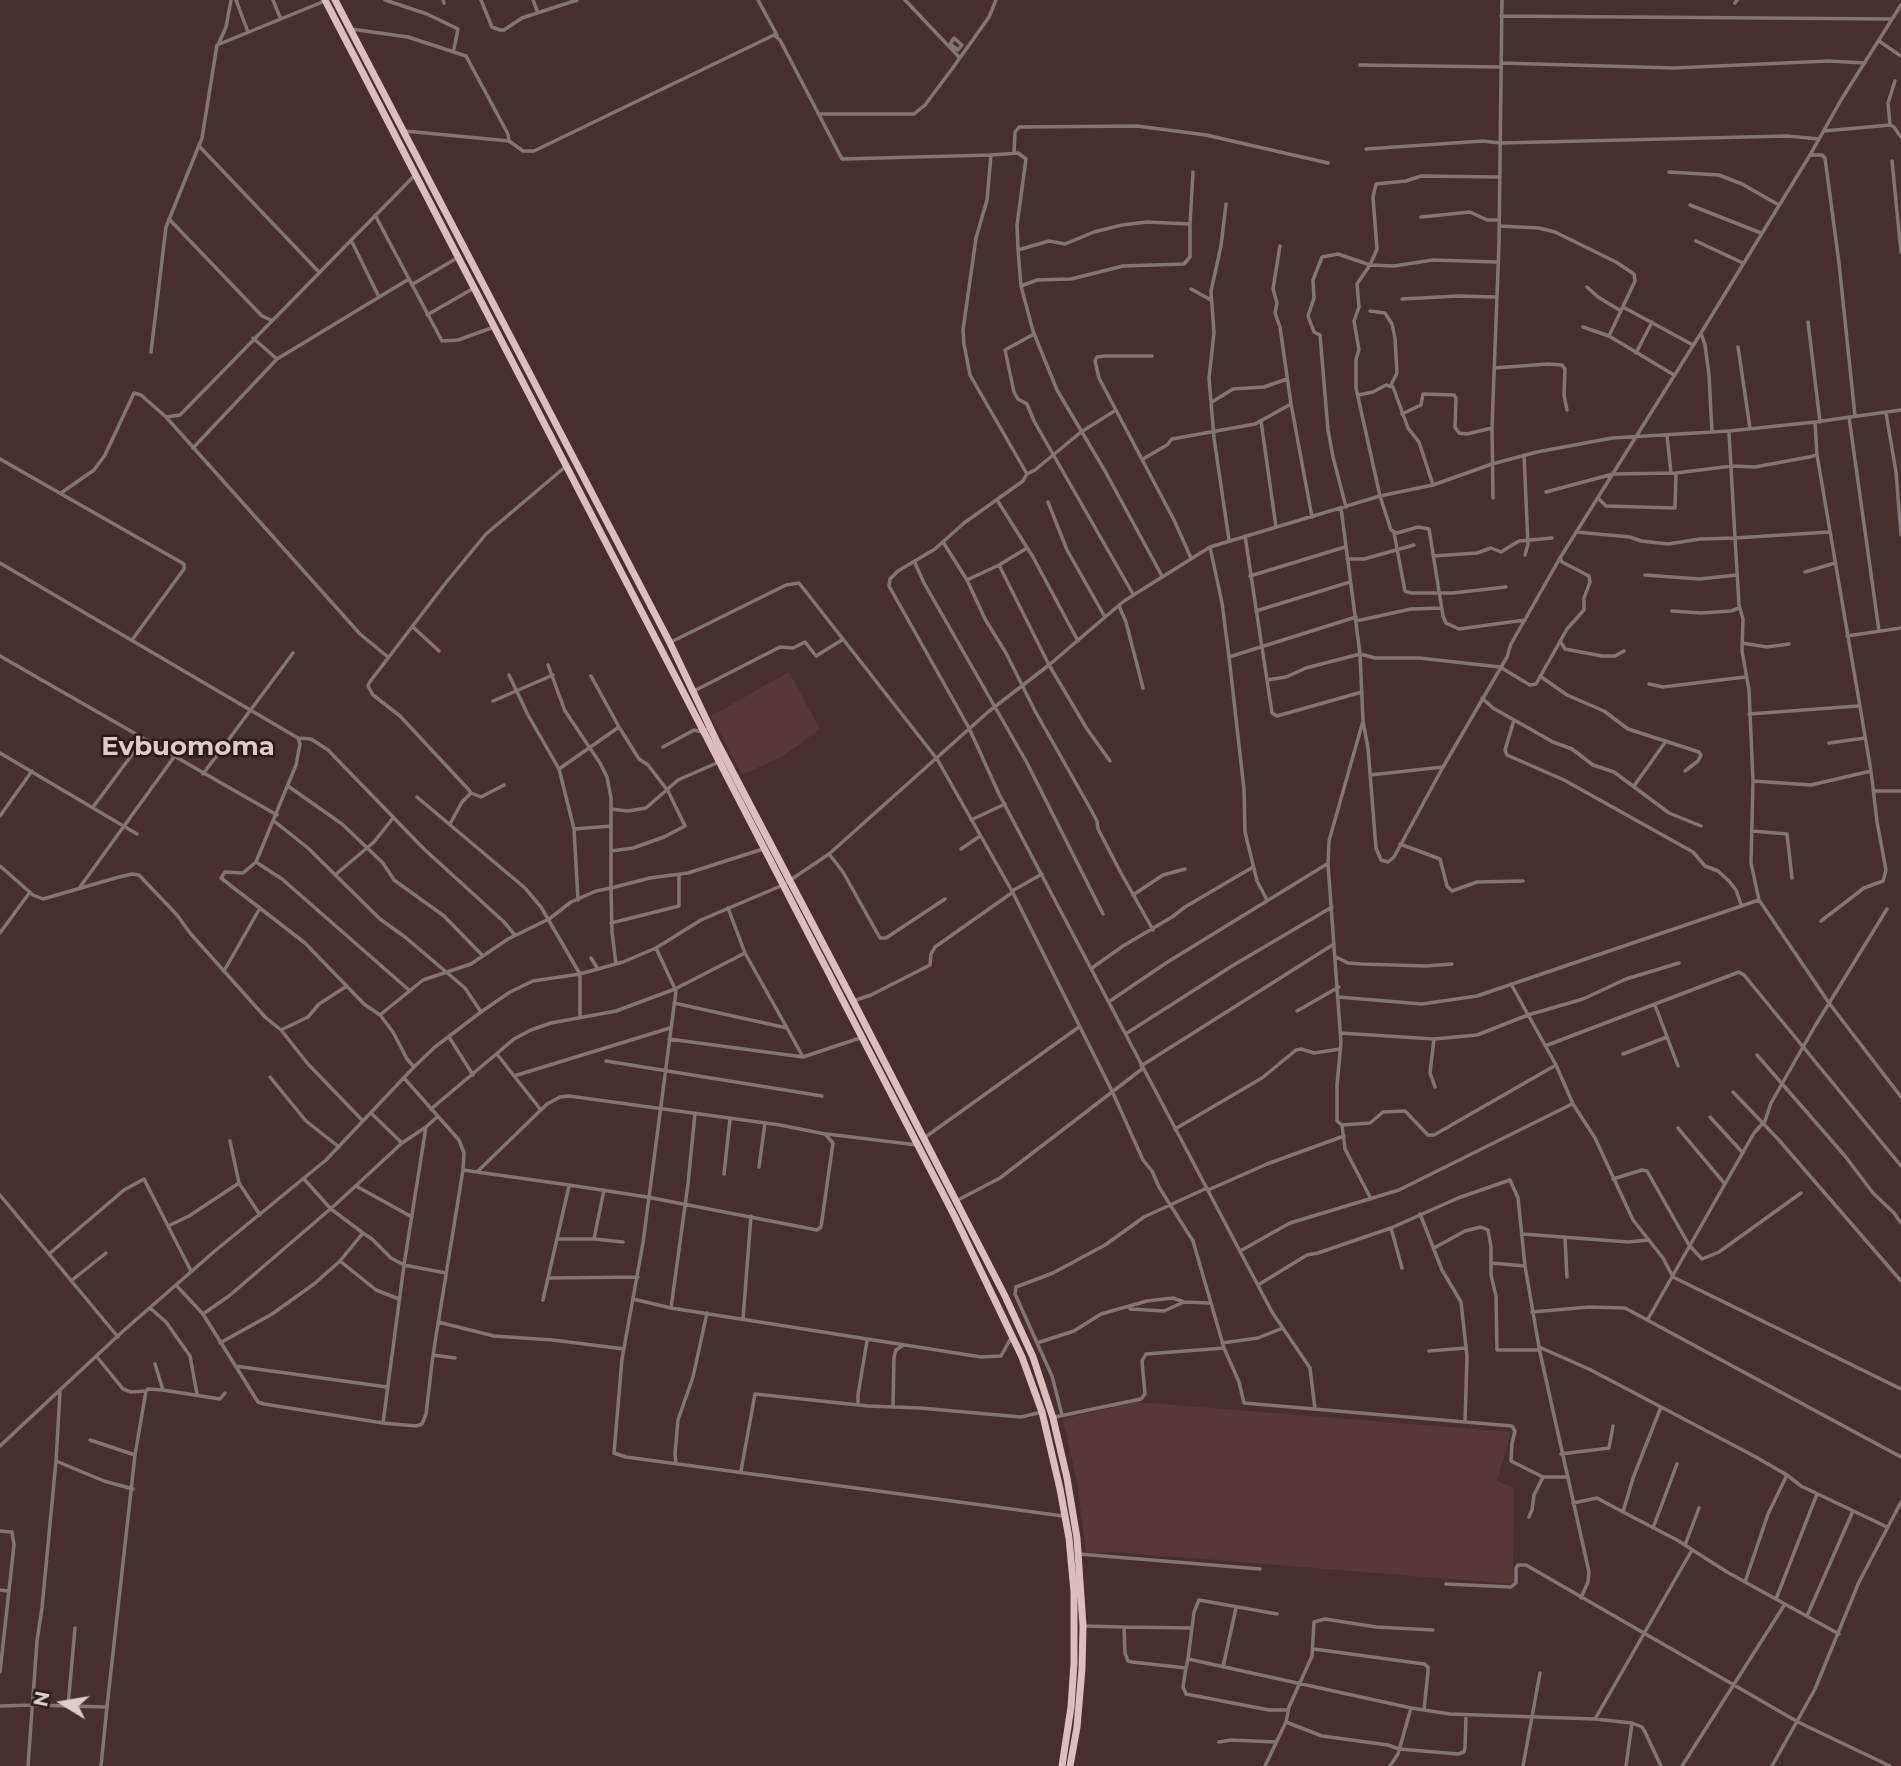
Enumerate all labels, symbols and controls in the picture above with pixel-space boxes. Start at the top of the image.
district label: Evbuomoma [101,731,275,763]
north arrow [28,1668,98,1738]
text: N [29,1689,55,1709]

